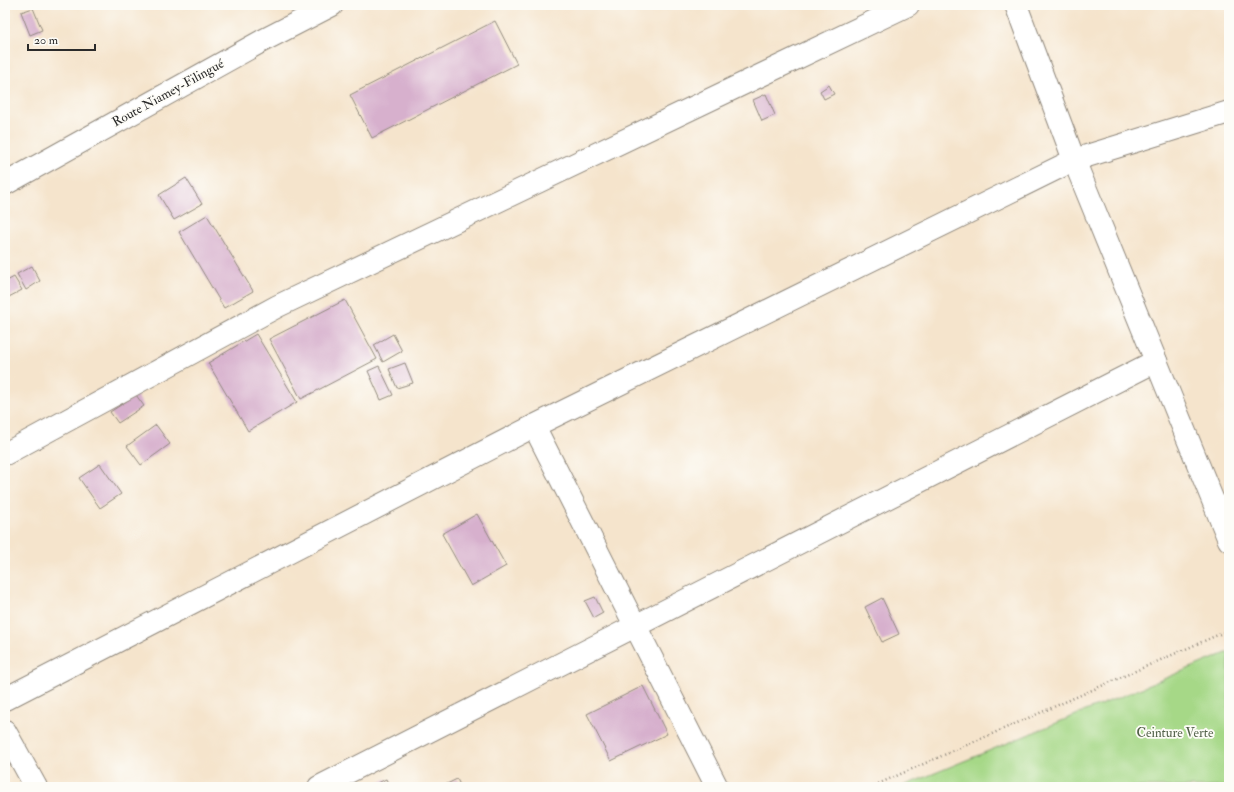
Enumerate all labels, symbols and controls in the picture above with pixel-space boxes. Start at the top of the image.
scale bar [28,26,95,52]
text: 20 m [34,33,59,48]
street label: Route Niamey-Filingué [109,55,228,131]
park label: Ceinture Verte [1136,725,1214,741]

